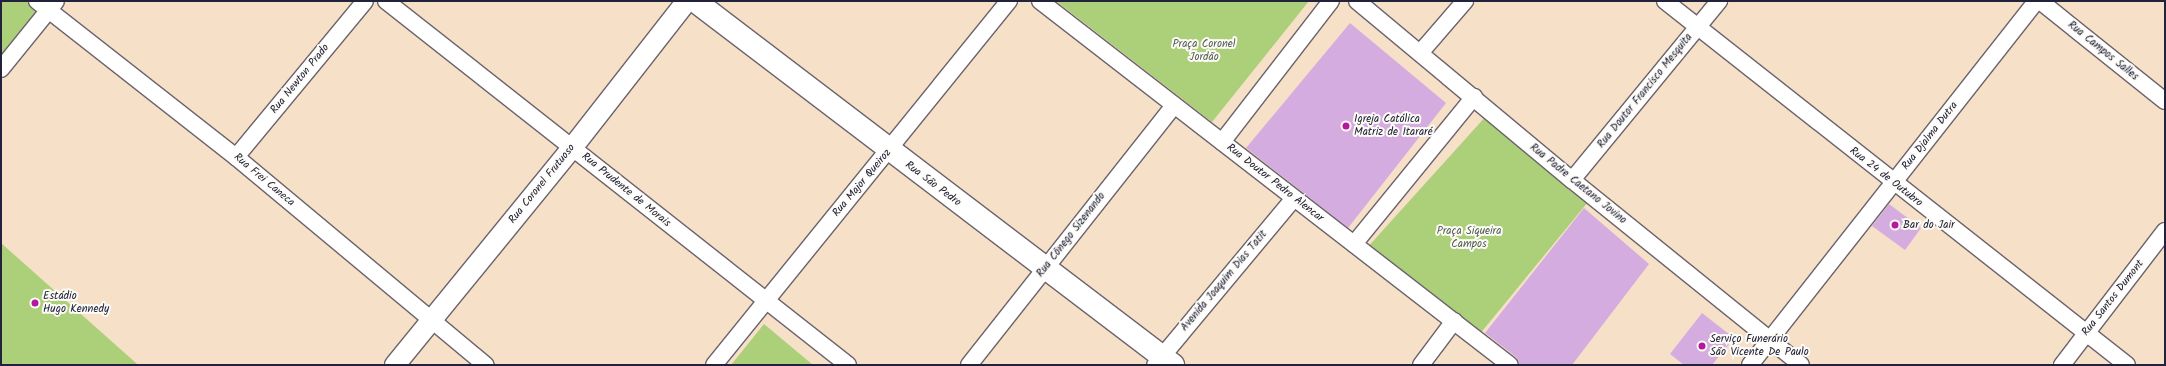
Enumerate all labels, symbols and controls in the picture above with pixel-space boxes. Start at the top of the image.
street label: Rua Campos Salles [2065,18,2141,84]
street label: Rua Doutor Francisco Mesquita [1595,31,1695,151]
park label: Praça Coronel Jordão [1173,38,1235,64]
street label: Rua Newton Prado [268,41,332,117]
street label: Rua Djalma Dutra [1899,99,1961,173]
place label: Igreja Católica Matriz de Itararé [1354,113,1433,139]
marker: Igreja Católica Matriz de Itararé [1341,121,1351,131]
street label: Rua Doutor Pedro Alencar [1224,141,1326,225]
street label: Rua Padre Caetano Jovino [1527,141,1629,227]
street label: Rua Coronel Frutuoso [506,142,578,226]
street label: Rua 24 de Outubro [1847,144,1925,210]
street label: Rua Major Queiroz [830,146,894,220]
street label: Rua Prudente de Morais [579,150,673,230]
street label: Rua Frei Caneca [231,151,297,209]
street label: Rua São Pedro [902,159,964,209]
street label: Rua Cônego Sizenando [1034,190,1108,280]
place label: Bar do Jair [1903,218,1955,232]
marker: Bar do Jair [1890,220,1900,230]
park label: Praça Siqueira Campos [1437,225,1501,251]
street label: Avenida Joaquim Dias Tatit [1178,228,1270,334]
street label: Rua Santos Dumont [2079,257,2147,339]
place label: Estádio Hugo Kennedy [43,290,109,316]
marker: Estádio Hugo Kennedy [30,298,40,308]
place label: Serviço Funerário São Vicente De Paulo [1710,333,1809,359]
marker: Serviço Funerário São Vicente De Paulo [1697,341,1707,351]

